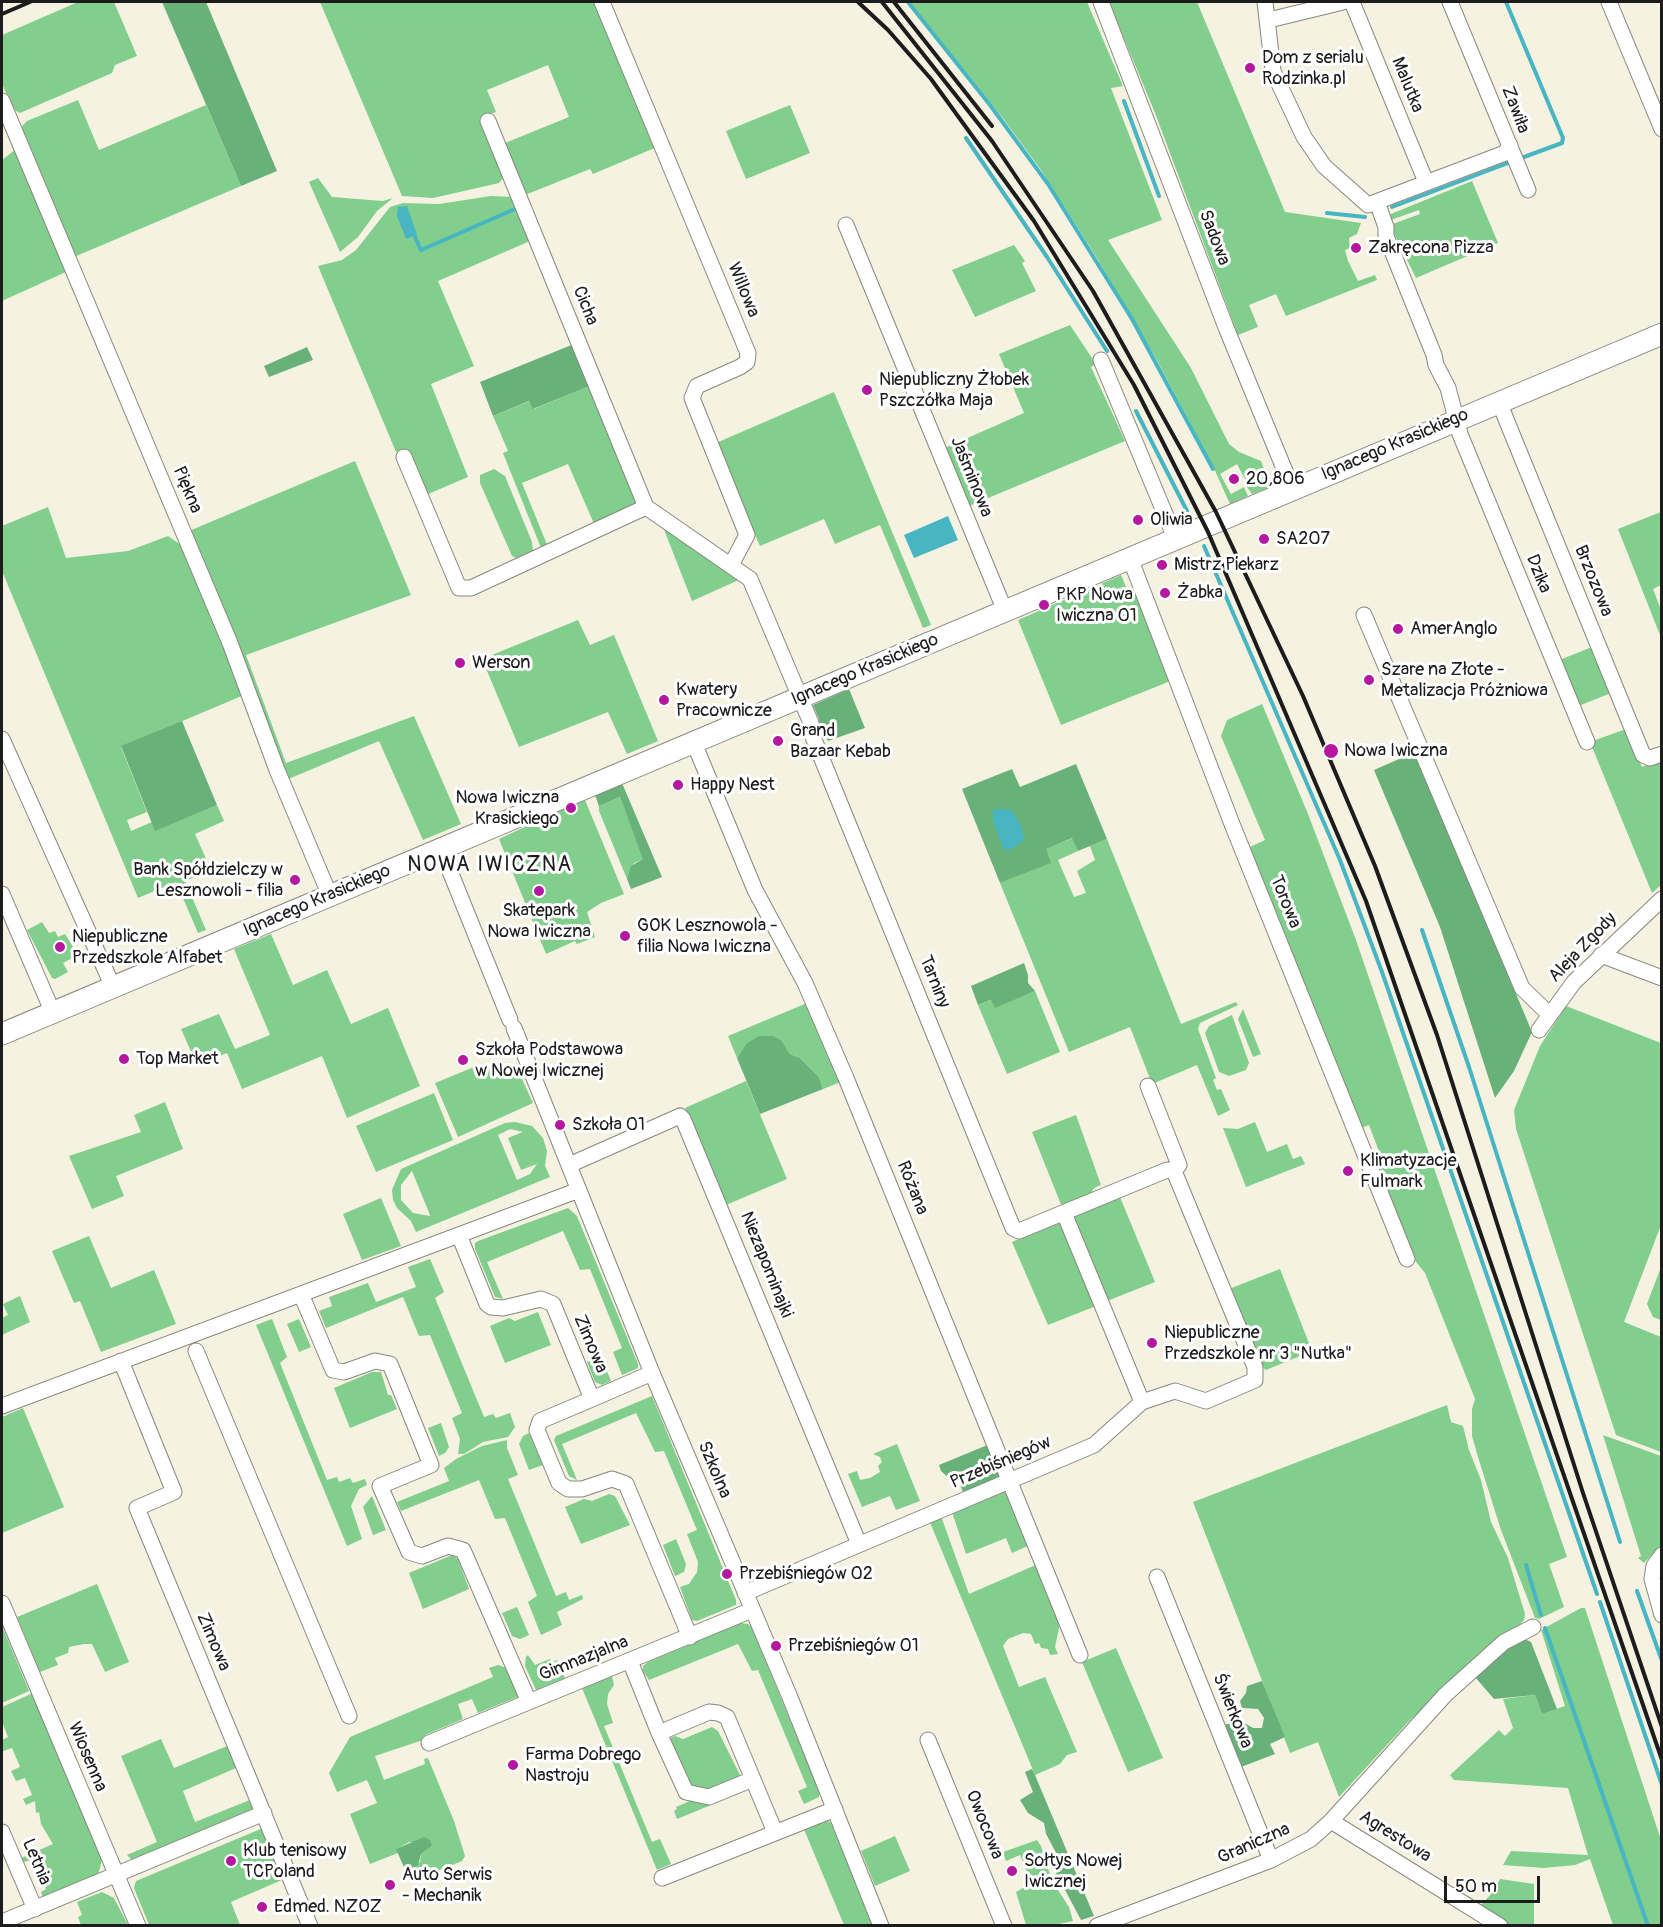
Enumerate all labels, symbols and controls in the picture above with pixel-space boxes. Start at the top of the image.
place label: Dom z serialu Rodzinka.pl [1262,47,1364,90]
street label: Malutka [1386,54,1428,116]
marker: Dom z serialu Rodzinka.pl [1243,61,1257,75]
street label: Zawiła [1496,83,1534,137]
street label: Sadowa [1194,207,1234,269]
place label: Zakręcona Pizza [1368,237,1494,259]
marker: Zakręcona Pizza [1349,241,1363,255]
street label: Willowa [722,259,764,321]
street label: Cicha [567,283,603,329]
place label: Niepubliczny Żłobek Pszczółka Maja [879,369,1029,412]
marker: Niepubliczny Żłobek Pszczółka Maja [860,383,874,397]
street label: Ignacego Krasickiego [1318,404,1472,486]
street label: Jaśminowa [945,434,997,520]
street label: Piękna [168,463,206,517]
place label: 20,806 [1246,468,1305,490]
marker: 20,806 [1227,472,1241,486]
place label: Oliwia [1150,509,1193,531]
marker: Oliwia [1131,513,1145,527]
place label: SA207 [1276,528,1330,550]
marker: SA207 [1257,532,1271,546]
street label: Brzozowa [1569,542,1617,620]
street label: Dzika [1521,552,1555,596]
place label: Mistrz Piekarz [1174,554,1279,576]
marker: Mistrz Piekarz [1155,558,1169,572]
place label: Żabka [1177,582,1223,604]
place label: PKP Nowa Iwiczna 01 [1056,584,1137,626]
marker: Żabka [1158,586,1172,600]
marker: PKP Nowa Iwiczna 01 [1037,598,1051,612]
place label: AmerAnglo [1410,618,1497,640]
marker: AmerAnglo [1391,622,1405,636]
street label: Ignacego Krasickiego [788,629,942,711]
place label: Werson [472,652,530,674]
marker: Werson [453,656,467,670]
place label: Szare na Złote - Metalizacja Próżniowa [1381,659,1548,702]
marker: Szare na Złote - Metalizacja Próżniowa [1362,673,1376,687]
place label: Kwatery Pracownicze [676,679,772,722]
marker: Kwatery Pracownicze [657,693,671,707]
place label: Grand Bazaar Kebab [790,720,891,762]
marker: Grand Bazaar Kebab [771,734,785,748]
place label: Nowa Iwiczna [1344,740,1448,762]
marker: Nowa Iwiczna [1322,742,1340,760]
place label: Happy Nest [690,774,775,796]
marker: Happy Nest [671,778,685,792]
place label: Nowa Iwiczna Krasickiego [455,787,559,830]
marker: Nowa Iwiczna Krasickiego [564,801,578,815]
district label: NOWA IWICZNA [407,853,573,879]
place label: Bank Spółdzielczy w Lesznowoli - filia [133,859,283,902]
street label: Ignacego Krasickiego [240,860,394,942]
street label: Torowa [1265,872,1305,932]
marker: Bank Spółdzielczy w Lesznowoli - filia [288,873,302,887]
marker: Skatepark Nowa Iwiczna [532,884,546,898]
place label: Skatepark Nowa Iwiczna [487,900,591,942]
street label: Aleja Zgody [1544,909,1622,987]
place label: GOK Lesznowola - filia Nowa Iwiczna [637,915,778,958]
place label: Niepubliczne Przedszkole Alfabet [72,926,223,968]
marker: GOK Lesznowola - filia Nowa Iwiczna [618,929,632,943]
marker: Niepubliczne Przedszkole Alfabet [53,940,67,954]
street label: Tarniny [914,953,954,1011]
place label: Szkoła Podstawowa w Nowej Iwicznej [475,1039,623,1082]
place label: Top Market [136,1048,219,1070]
marker: Top Market [117,1052,131,1066]
marker: Szkoła Podstawowa w Nowej Iwicznej [456,1053,470,1067]
place label: Szkoła 01 [572,1114,645,1136]
marker: Szkoła 01 [553,1118,567,1132]
place label: Klimatyzacje Fulmark [1360,1150,1457,1192]
street label: Różana [891,1158,933,1218]
marker: Klimatyzacje Fulmark [1341,1164,1355,1178]
street label: Niezapominajki [735,1209,797,1321]
street label: Zimowa [568,1312,612,1376]
place label: Niepubliczne Przedszkole nr 3 "Nutka" [1164,1322,1352,1364]
marker: Niepubliczne Przedszkole nr 3 "Nutka" [1145,1336,1159,1350]
street label: Przebiśniegów [947,1432,1055,1494]
street label: Szkolna [692,1438,736,1502]
place label: Przebiśniegów 02 [739,1563,873,1585]
marker: Przebiśniegów 02 [720,1567,734,1581]
street label: Zimowa [191,1610,235,1674]
street label: Gimnazjalna [536,1631,632,1687]
place label: Przebiśniegów 01 [788,1635,919,1657]
marker: Przebiśniegów 01 [769,1639,783,1653]
street label: Świerkowa [1207,1670,1257,1752]
street label: Wiosenna [63,1719,111,1795]
place label: Farma Dobrego Nastroju [525,1744,641,1786]
marker: Farma Dobrego Nastroju [506,1758,520,1772]
street label: Owocowa [960,1787,1008,1863]
street label: Agrestowa [1355,1806,1435,1868]
street label: Graniczna [1215,1819,1293,1869]
street label: Letnia [17,1836,55,1888]
place label: Klub tenisowy TCPoland [243,1840,346,1882]
place label: Sołtys Nowej Iwicznej [1024,1850,1122,1892]
marker: Klub tenisowy TCPoland [224,1854,238,1868]
place label: Auto Serwis - Mechanik [402,1864,492,1906]
marker: Sołtys Nowej Iwicznej [1005,1864,1019,1878]
scale bar [1447,1864,1543,1902]
text: 50 m [1455,1875,1497,1898]
marker: Auto Serwis - Mechanik [383,1878,397,1892]
place label: Edmed. NZOZ [274,1896,382,1918]
marker: Edmed. NZOZ [255,1900,269,1914]

